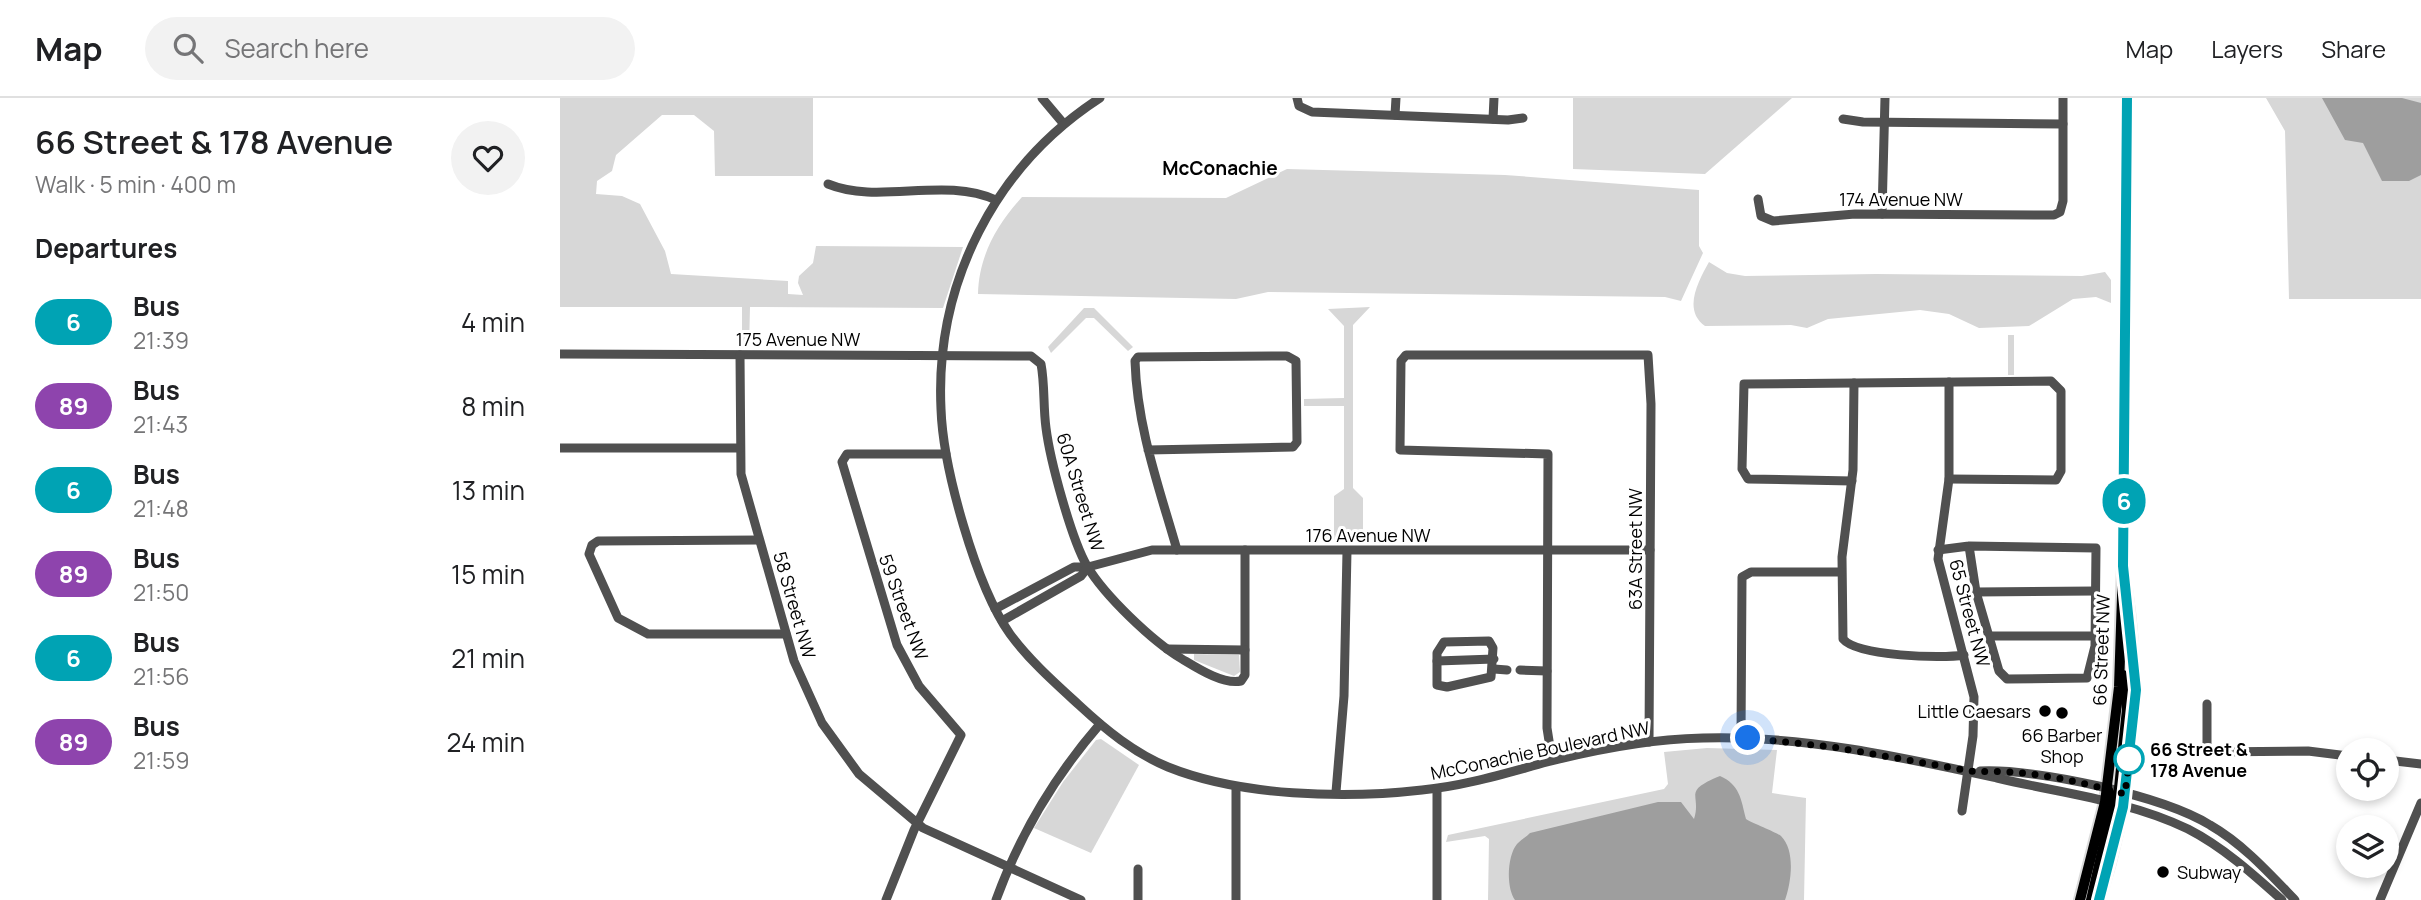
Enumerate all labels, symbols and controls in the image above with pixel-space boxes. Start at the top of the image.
search box [145,17,635,80]
text: Map [35,26,103,71]
icon: search [169,29,207,67]
text: Search here [225,30,369,66]
text: Map [2126,32,2173,65]
text: Layers [2211,32,2283,65]
text: Share [2321,32,2386,65]
text: 66 Street & 178 Avenue [35,119,393,164]
button: heart [451,121,525,195]
district label: McConachie [1162,155,1278,181]
text: Walk · 5 min · 400 m [35,168,236,200]
street label: 174 Avenue NW [1839,187,1963,211]
text: Departures [35,230,177,266]
text: Bus [133,288,180,324]
text: 4 min [461,304,525,340]
text: 6 [66,305,81,338]
text: 21:39 [133,324,189,356]
street label: 175 Avenue NW [736,327,860,351]
text: Bus [133,372,180,408]
text: 8 min [461,388,525,424]
text: 89 [59,389,88,422]
text: 21:43 [133,408,188,440]
street label: 60A Street NW [1052,430,1110,554]
text: Bus [133,456,180,492]
text: 13 min [452,472,525,508]
text: 6 [66,473,81,506]
line badge: 6 [2101,478,2147,524]
text: 6 [2117,484,2131,517]
street label: 63A Street NW [1623,488,1647,610]
text: 21:48 [133,492,189,524]
street label: 176 Avenue NW [1305,523,1431,547]
text: Bus [133,540,180,576]
street label: 58 Street NW [768,549,822,661]
street label: 59 Street NW [874,551,934,663]
text: 15 min [451,556,525,592]
street label: 65 Street NW [1944,556,1996,670]
text: 89 [59,557,88,590]
text: 21:50 [133,576,189,608]
street label: 66 Street NW [2087,594,2115,706]
text: Bus [133,624,180,660]
text: 21 min [451,640,525,676]
text: 6 [66,641,81,674]
text: 21:56 [133,660,190,692]
place label: Little Caesars [1918,699,2031,723]
marker: Little Caesars [2037,703,2053,719]
marker: 66 Barber Shop [2054,705,2070,721]
text: Bus [133,708,180,744]
street label: McConachie Boulevard NW [1428,715,1652,785]
your location [1730,720,1765,755]
place label: 66 Barber Shop [2021,723,2103,768]
text: 24 min [447,724,525,760]
text: 89 [59,725,88,758]
place label: 66 Street & 178 Avenue [2150,737,2248,782]
map controls [2336,738,2399,878]
button: locate [2336,738,2399,801]
text: 21:59 [133,744,190,776]
marker: 66 Street & 178 Avenue [2114,744,2144,774]
button: layers [2336,815,2399,878]
place label: Subway [2177,860,2242,884]
marker: Subway [2155,864,2171,880]

